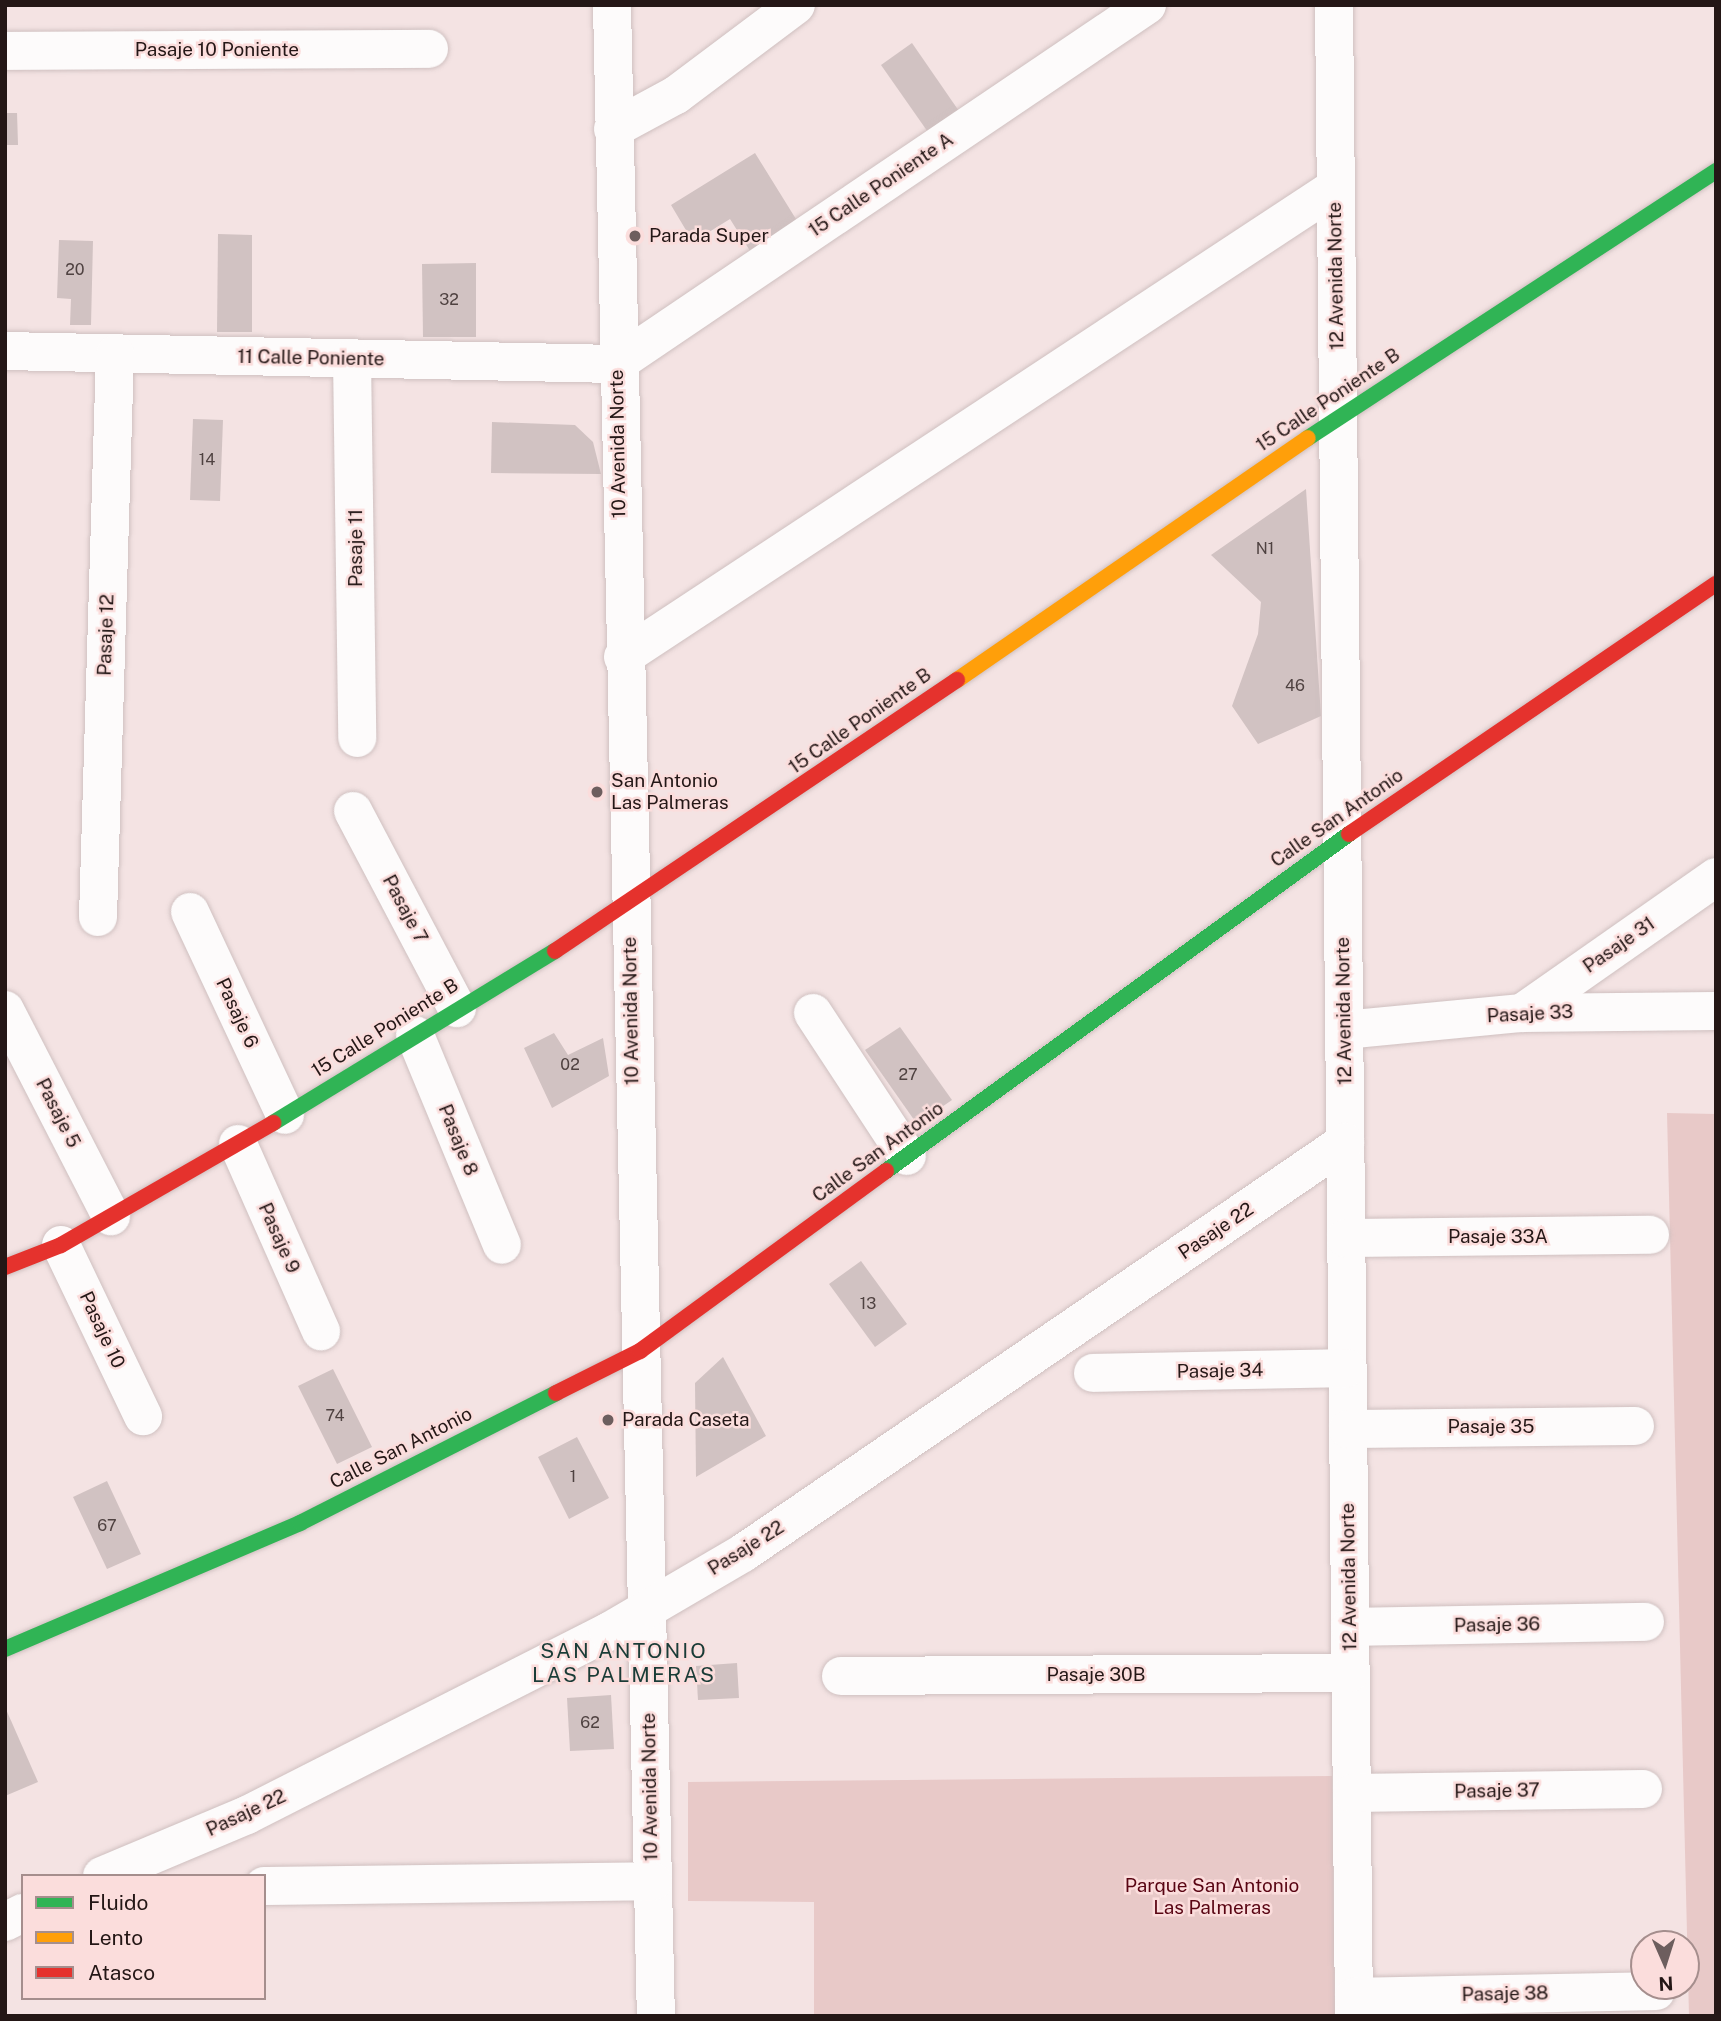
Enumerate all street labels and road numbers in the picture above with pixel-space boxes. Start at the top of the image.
street label: Pasaje 10 Poniente [135,39,299,61]
street label: 15 Calle Poniente A [804,128,958,242]
street label: 12 Avenida Norte [1323,202,1349,350]
street label: 15 Calle Poniente B [1252,343,1404,457]
street label: 11 Calle Poniente [237,345,385,371]
street label: 10 Avenida Norte [605,370,631,518]
street label: Pasaje 11 [345,509,367,587]
street label: Pasaje 12 [93,594,119,676]
street label: 15 Calle Poniente B [784,663,936,779]
street label: Calle San Antonio [1266,764,1408,872]
street label: Pasaje 7 [378,871,432,947]
street label: Pasaje 31 [1579,912,1659,978]
street label: 10 Avenida Norte [618,937,644,1085]
street label: 12 Avenida Norte [1331,937,1357,1085]
street label: Pasaje 6 [211,974,263,1052]
street label: 15 Calle Poniente B [307,974,463,1082]
street label: Pasaje 33 [1486,1000,1574,1028]
street label: Pasaje 5 [31,1074,85,1152]
street label: Calle San Antonio [808,1097,948,1207]
street label: Pasaje 8 [433,1101,483,1179]
street label: Pasaje 22 [1174,1198,1258,1264]
street label: Pasaje 9 [253,1199,305,1277]
street label: Pasaje 33A [1448,1226,1548,1248]
street label: Pasaje 10 [74,1288,130,1372]
street label: Pasaje 34 [1176,1359,1264,1383]
street label: Calle San Antonio [326,1402,476,1494]
street label: Pasaje 35 [1448,1416,1534,1438]
street label: 12 Avenida Norte [1336,1503,1362,1651]
street label: Pasaje 22 [704,1516,788,1580]
street label: Pasaje 36 [1454,1613,1540,1637]
street label: Pasaje 30B [1046,1664,1146,1686]
street label: 10 Avenida Norte [637,1713,663,1861]
street label: Pasaje 37 [1454,1779,1540,1803]
street label: Pasaje 22 [202,1785,290,1841]
street label: Pasaje 38 [1461,1982,1549,2006]

